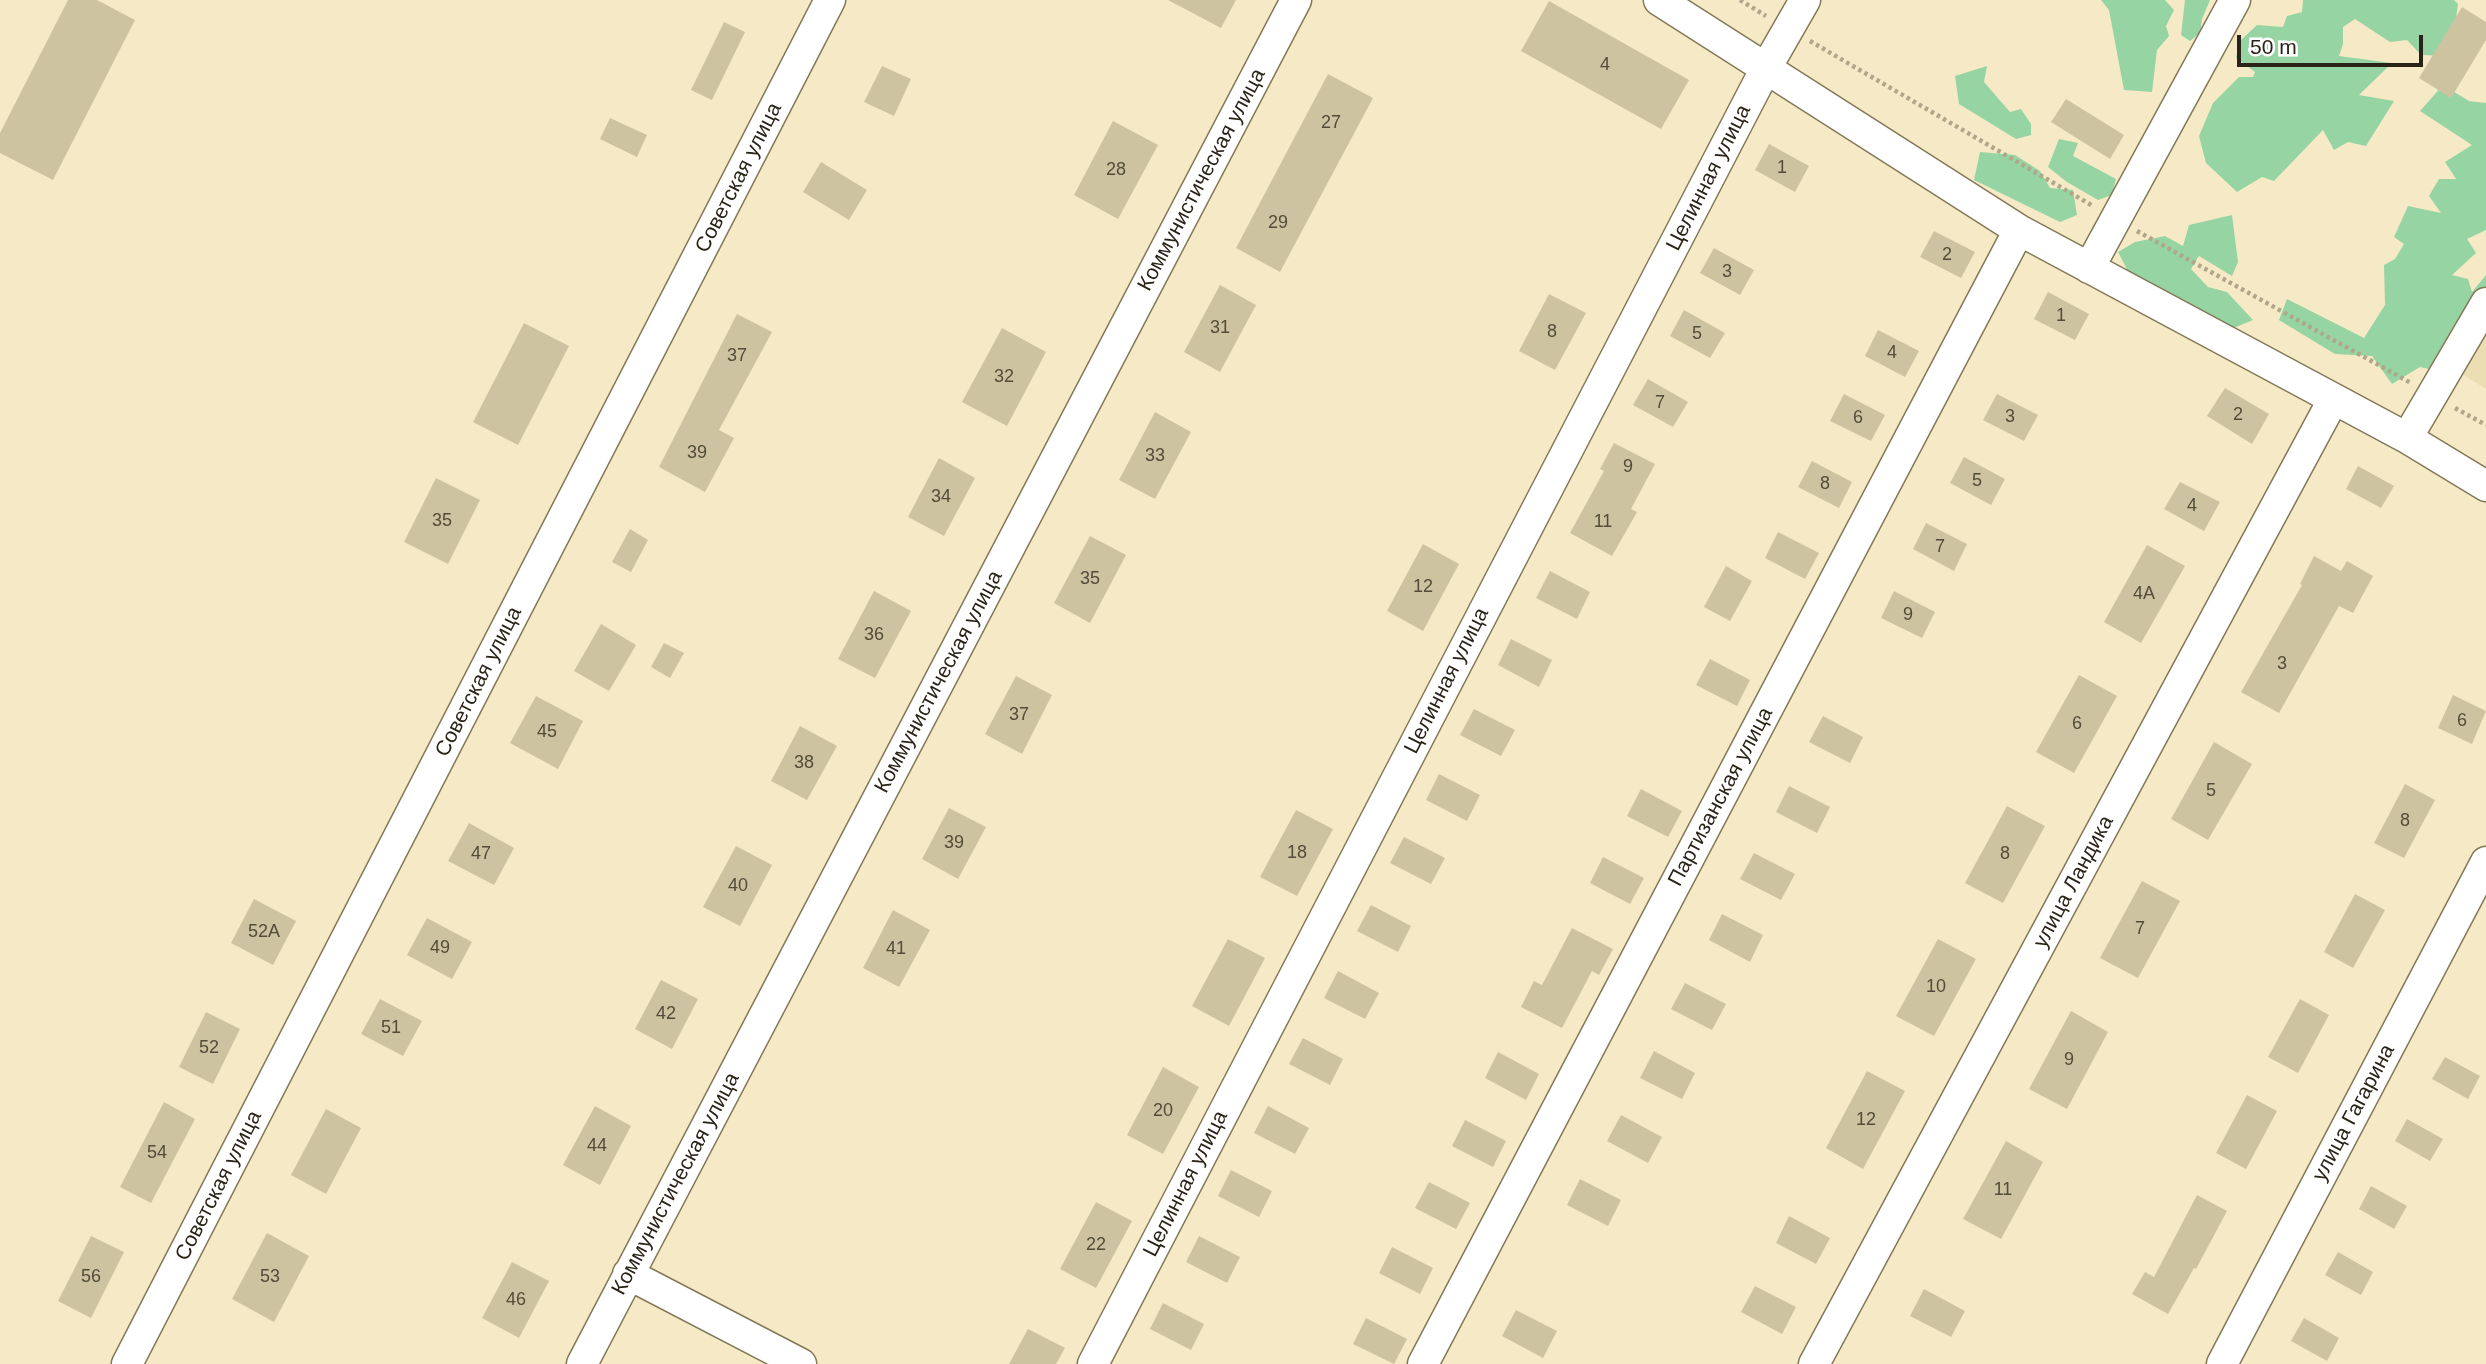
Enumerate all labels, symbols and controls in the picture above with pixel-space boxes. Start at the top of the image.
scale bar [2241,21,2426,65]
text: 50 m [2250,35,2297,58]
house number: 4 [1600,54,1610,76]
street label: Коммунистическая улица [1133,65,1271,295]
street label: Советская улица [690,99,788,257]
street label: Целинная улица [1661,101,1757,255]
house number: 27 [1321,112,1341,134]
house number: 1 [1777,157,1787,179]
house number: 28 [1106,159,1126,181]
house number: 29 [1268,212,1288,234]
house number: 2 [1942,244,1952,266]
house number: 3 [1722,261,1732,283]
house number: 1 [2056,305,2066,327]
house number: 31 [1210,317,1230,339]
house number: 8 [1547,321,1557,343]
house number: 5 [1692,323,1702,345]
house number: 4 [1887,342,1897,364]
house number: 37 [727,345,747,367]
house number: 32 [994,366,1014,388]
house number: 7 [1655,392,1665,414]
house number: 2 [2233,404,2243,426]
house number: 3 [2005,406,2015,428]
house number: 6 [1853,407,1863,429]
house number: 39 [687,442,707,464]
house number: 33 [1145,445,1165,467]
house number: 9 [1623,456,1633,478]
house number: 5 [1972,470,1982,492]
house number: 8 [1820,473,1830,495]
house number: 34 [931,486,951,508]
house number: 4 [2187,495,2197,517]
house number: 35 [432,510,452,532]
house number: 11 [1594,511,1612,533]
house number: 7 [1935,536,1945,558]
street label: Коммунистическая улица [870,567,1008,797]
house number: 35 [1080,568,1100,590]
house number: 12 [1413,576,1433,598]
house number: 4А [2133,583,2155,605]
street label: Советская улица [430,603,528,761]
street label: Целинная улица [1399,604,1495,758]
house number: 9 [1903,604,1913,626]
house number: 36 [864,624,884,646]
house number: 3 [2277,653,2287,675]
street label: Партизанская улица [1663,703,1779,891]
house number: 37 [1009,704,1029,726]
house number: 6 [2457,710,2467,732]
house number: 6 [2072,713,2082,735]
house number: 45 [537,721,557,743]
house number: 38 [794,752,814,774]
house number: 5 [2206,780,2216,802]
house number: 8 [2400,810,2410,832]
street label: улица Ландика [2029,812,2119,952]
house number: 39 [944,832,964,854]
house number: 18 [1287,842,1307,864]
house number: 47 [471,843,491,865]
house number: 8 [2000,843,2010,865]
house number: 40 [728,875,748,897]
house number: 7 [2135,918,2145,940]
house number: 52А [248,921,280,943]
house number: 49 [430,937,450,959]
house number: 41 [886,938,906,960]
house number: 10 [1926,976,1946,998]
house number: 42 [656,1003,676,1025]
house number: 51 [381,1017,401,1039]
house number: 52 [199,1037,219,1059]
street label: улица Гагарина [2307,1040,2401,1186]
house number: 9 [2064,1049,2074,1071]
street label: Коммунистическая улица [607,1069,745,1299]
house number: 20 [1153,1100,1173,1122]
street label: Советская улица [170,1107,268,1265]
street label: Целинная улица [1138,1107,1234,1261]
house number: 12 [1856,1109,1876,1131]
house number: 44 [587,1135,607,1157]
house number: 54 [147,1142,167,1164]
house number: 11 [1994,1179,2012,1201]
house number: 22 [1086,1234,1106,1256]
house number: 56 [81,1266,101,1288]
house number: 53 [260,1266,280,1288]
house number: 46 [506,1289,526,1311]

